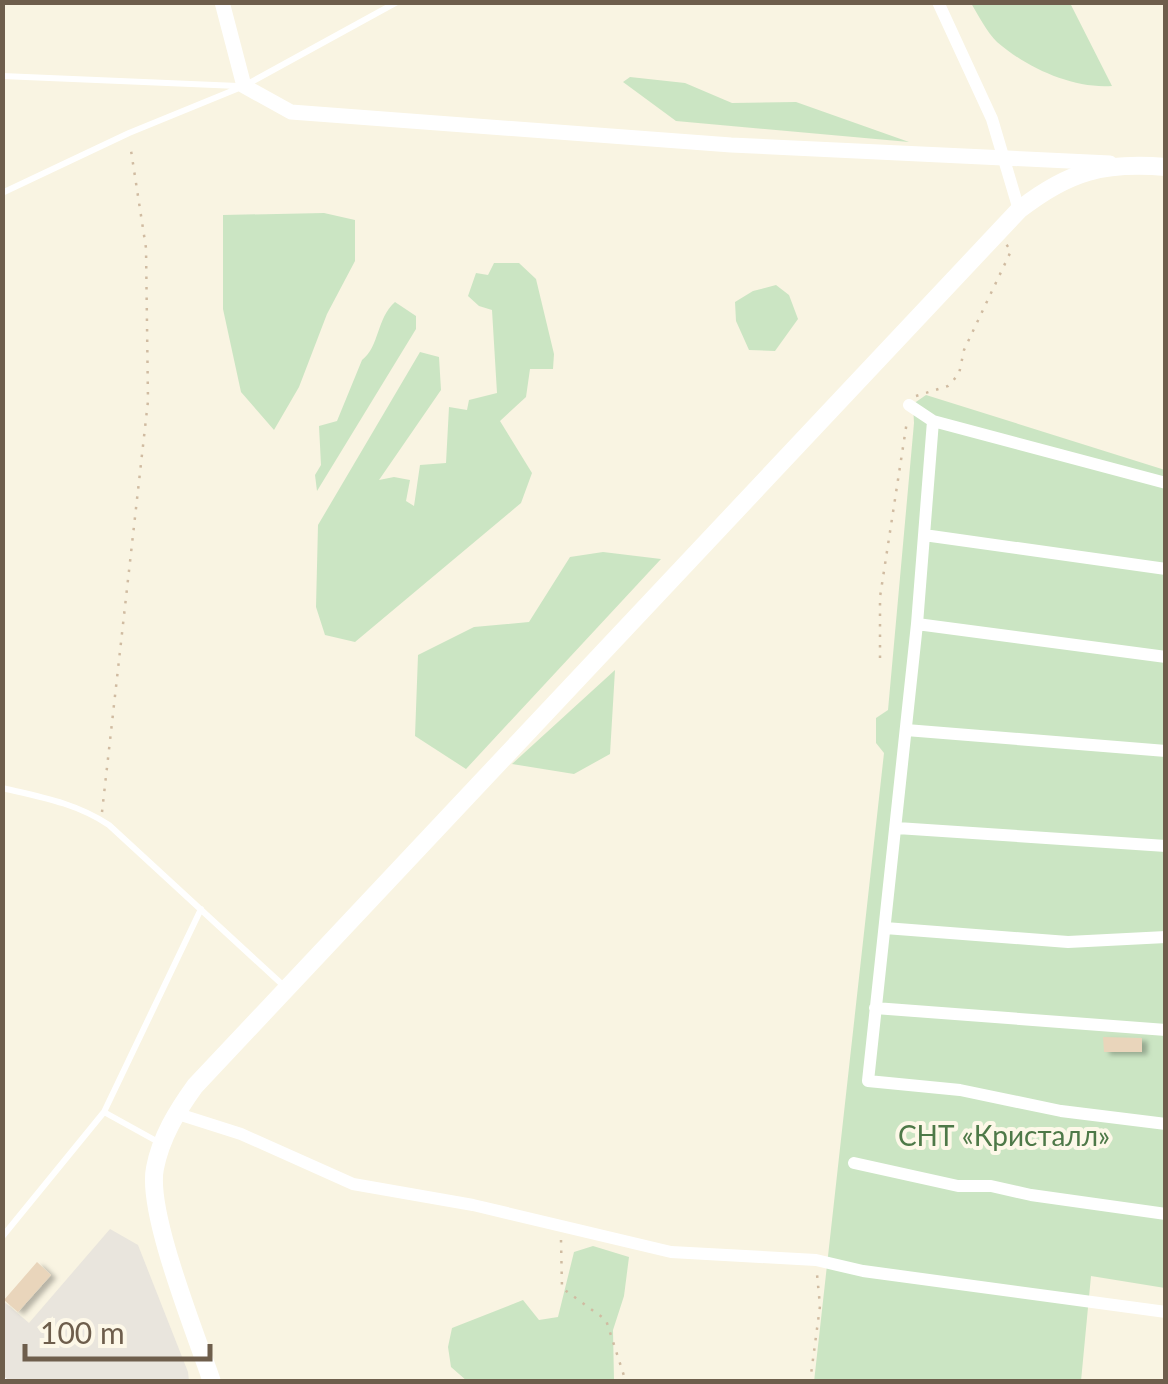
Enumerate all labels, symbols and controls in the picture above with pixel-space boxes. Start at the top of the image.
park label: СНТ «Кристалл» [898,1118,1110,1152]
scale bar [25,1299,210,1361]
text: 100 m [40,1314,125,1350]

